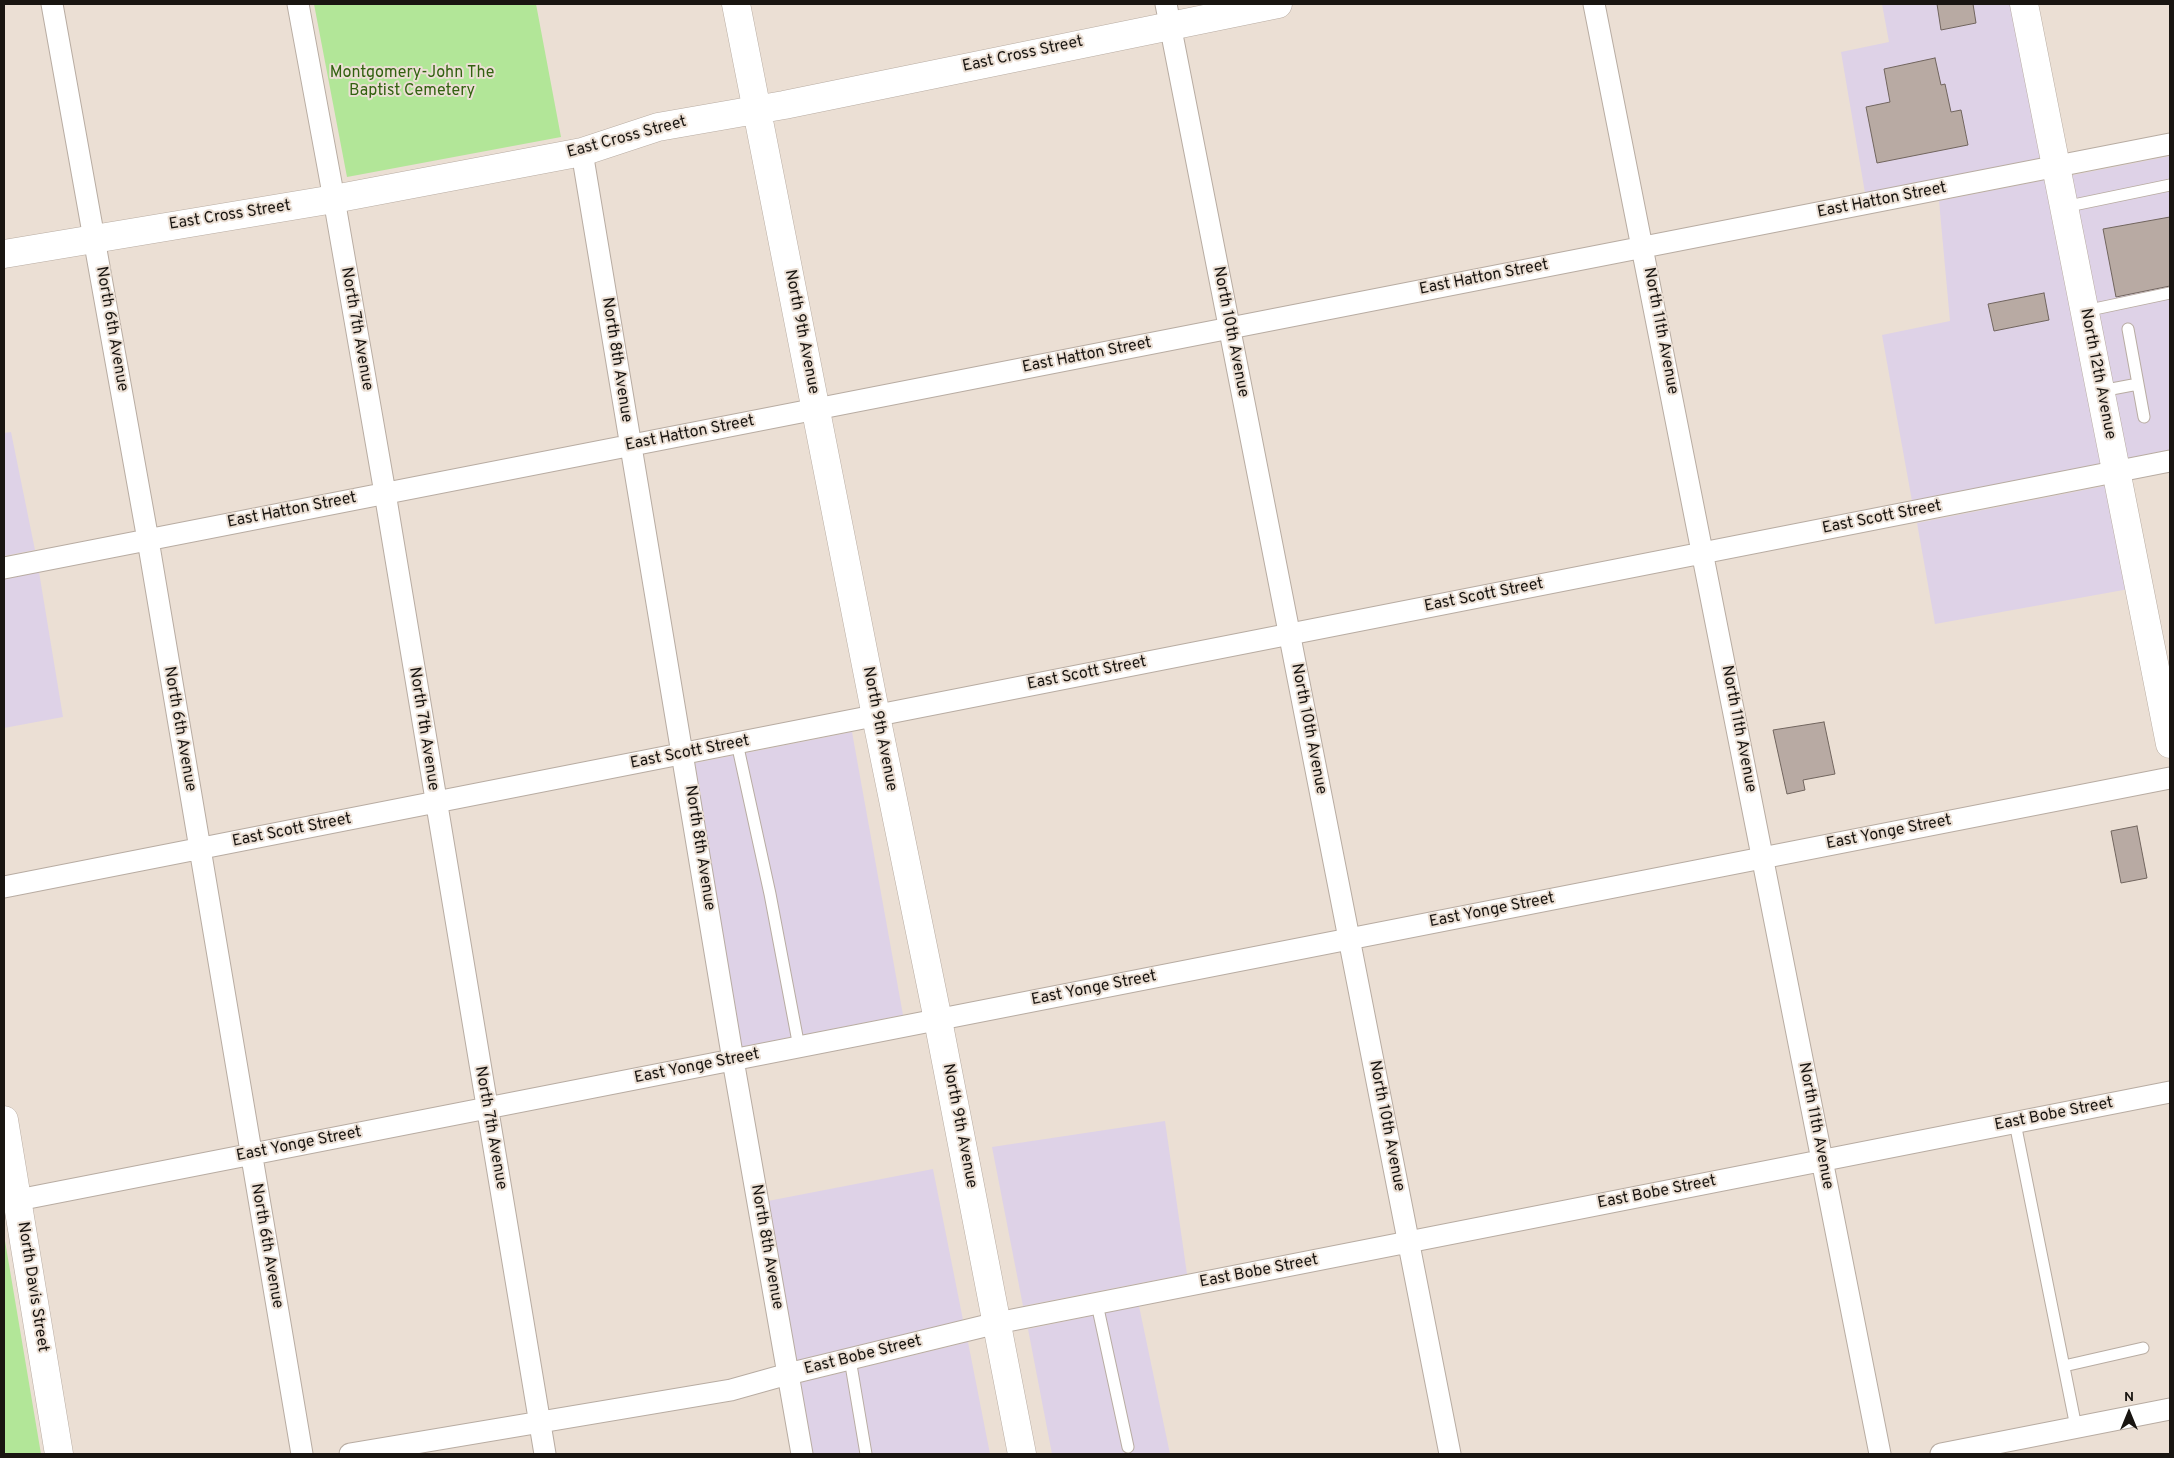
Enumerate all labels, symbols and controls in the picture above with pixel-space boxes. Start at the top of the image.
street label: East Cross Street [961,33,1085,77]
park label: Montgomery-John The Baptist Cemetery [330,64,494,102]
street label: East Cross Street [565,113,689,163]
street label: East Hatton Street [1816,179,1948,223]
street label: East Cross Street [168,197,292,235]
street label: East Hatton Street [1418,256,1550,300]
street label: North 6th Avenue [91,265,131,393]
street label: North 10th Avenue [1208,265,1252,399]
street label: North 7th Avenue [336,266,376,392]
street label: North 11th Avenue [1638,266,1682,396]
street label: North 9th Avenue [779,268,823,396]
street label: North 8th Avenue [597,296,635,424]
street label: North 12th Avenue [2075,307,2119,441]
street label: East Hatton Street [1021,334,1153,378]
street label: East Hatton Street [624,412,756,456]
street label: East Hatton Street [226,489,358,533]
street label: East Scott Street [1821,497,1943,539]
street label: East Scott Street [1423,575,1545,617]
street label: East Scott Street [1026,653,1148,695]
street label: North 10th Avenue [1286,662,1330,796]
street label: North 11th Avenue [1716,664,1760,794]
street label: North 6th Avenue [159,665,199,793]
street label: North 9th Avenue [857,665,901,793]
street label: North 7th Avenue [404,666,442,792]
street label: East Scott Street [629,732,751,774]
street label: North 8th Avenue [680,784,718,912]
street label: East Scott Street [231,810,353,852]
street label: East Yonge Street [1825,811,1953,855]
street label: East Yonge Street [1428,889,1556,933]
street label: East Yonge Street [1030,967,1158,1011]
street label: East Yonge Street [633,1045,761,1089]
street label: North 10th Avenue [1364,1059,1408,1193]
street label: North 11th Avenue [1793,1061,1837,1191]
street label: North 9th Avenue [937,1062,981,1190]
street label: North 7th Avenue [470,1065,510,1191]
street label: East Bobe Street [1993,1094,2115,1136]
street label: East Yonge Street [235,1123,363,1167]
street label: East Bobe Street [1596,1172,1718,1214]
street label: North 6th Avenue [246,1182,286,1310]
street label: North 8th Avenue [746,1183,786,1311]
street label: North Davis Street [12,1220,52,1354]
street label: East Bobe Street [1198,1251,1320,1293]
street label: East Bobe Street [802,1332,924,1380]
north arrow [2104,1388,2154,1438]
text: N [2124,1389,2134,1406]

